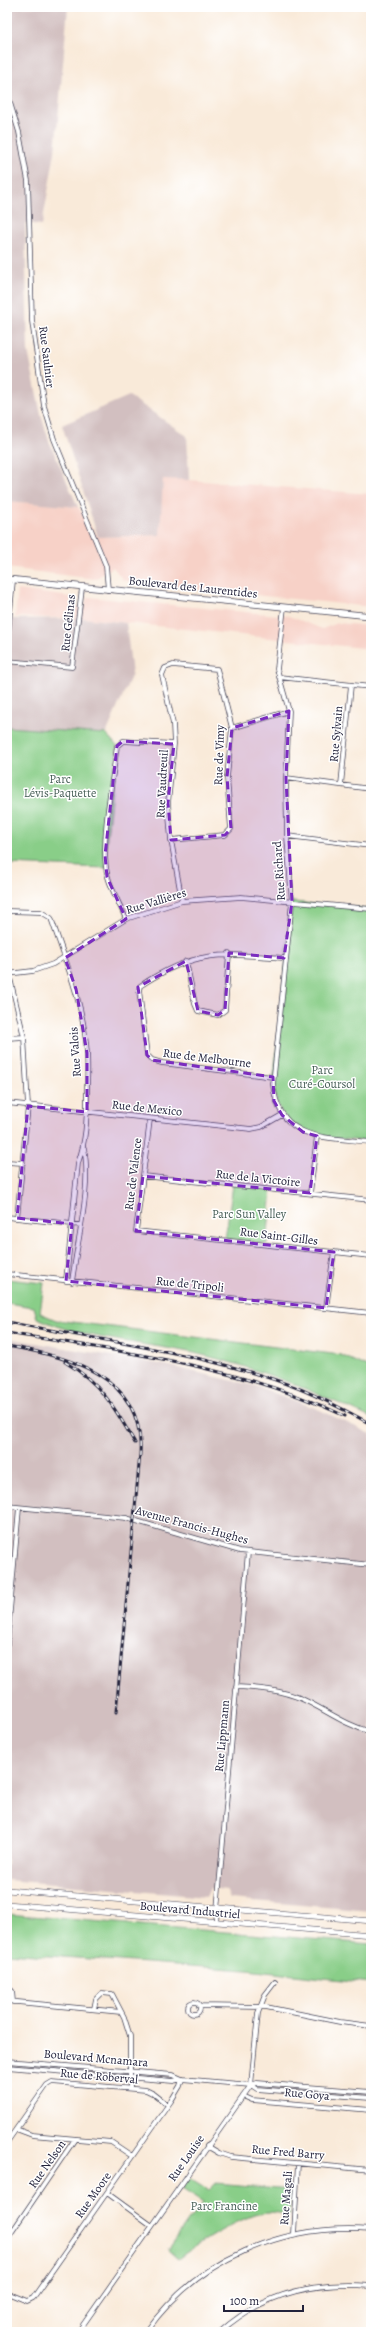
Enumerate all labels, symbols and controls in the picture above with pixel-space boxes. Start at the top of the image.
street label: Rue Saulnier [35,325,59,389]
street label: Boulevard des Laurentides [128,572,258,602]
street label: Rue Gélinas [57,593,79,653]
street label: Rue Sylvain [326,705,346,763]
street label: Rue de Vimy [210,724,228,786]
street label: Rue Vaudreuil [152,749,172,819]
park label: Parc Lévis-Paquette [24,771,96,801]
street label: Rue Richard [269,840,289,901]
street label: Rue Vallières [124,884,188,918]
street label: Rue Valois [65,1026,85,1078]
street label: Rue de Melbourne [162,1045,252,1071]
park label: Parc Curé-Coursol [289,1062,355,1092]
street label: Rue de Mexico [111,1096,183,1120]
street label: Rue de Valence [121,1137,145,1211]
street label: Rue de la Victoire [215,1166,301,1190]
park label: Parc Sun Valley [212,1206,287,1222]
street label: Rue Saint-Gilles [239,1223,319,1249]
street label: Rue de Tripoli [155,1272,225,1296]
street label: Avenue Francis-Hughes [133,1502,250,1548]
street label: Rue Lippmann [211,1699,233,1773]
street label: Boulevard Industriel [139,1898,241,1922]
street label: Boulevard Mcnamara [43,2045,149,2071]
street label: Rue de Roberval [59,2065,139,2087]
street label: Rue Goya [284,2084,331,2104]
street label: Rue Louise [164,2132,208,2184]
street label: Rue Nelson [25,2136,70,2191]
street label: Rue Fred Barry [251,2141,326,2163]
street label: Rue Moore [71,2169,115,2221]
street label: Rue Magali [276,2170,296,2226]
park label: Parc Francine [191,2198,257,2214]
scale bar [224,2287,303,2313]
text: 100 m [230,2293,259,2309]

